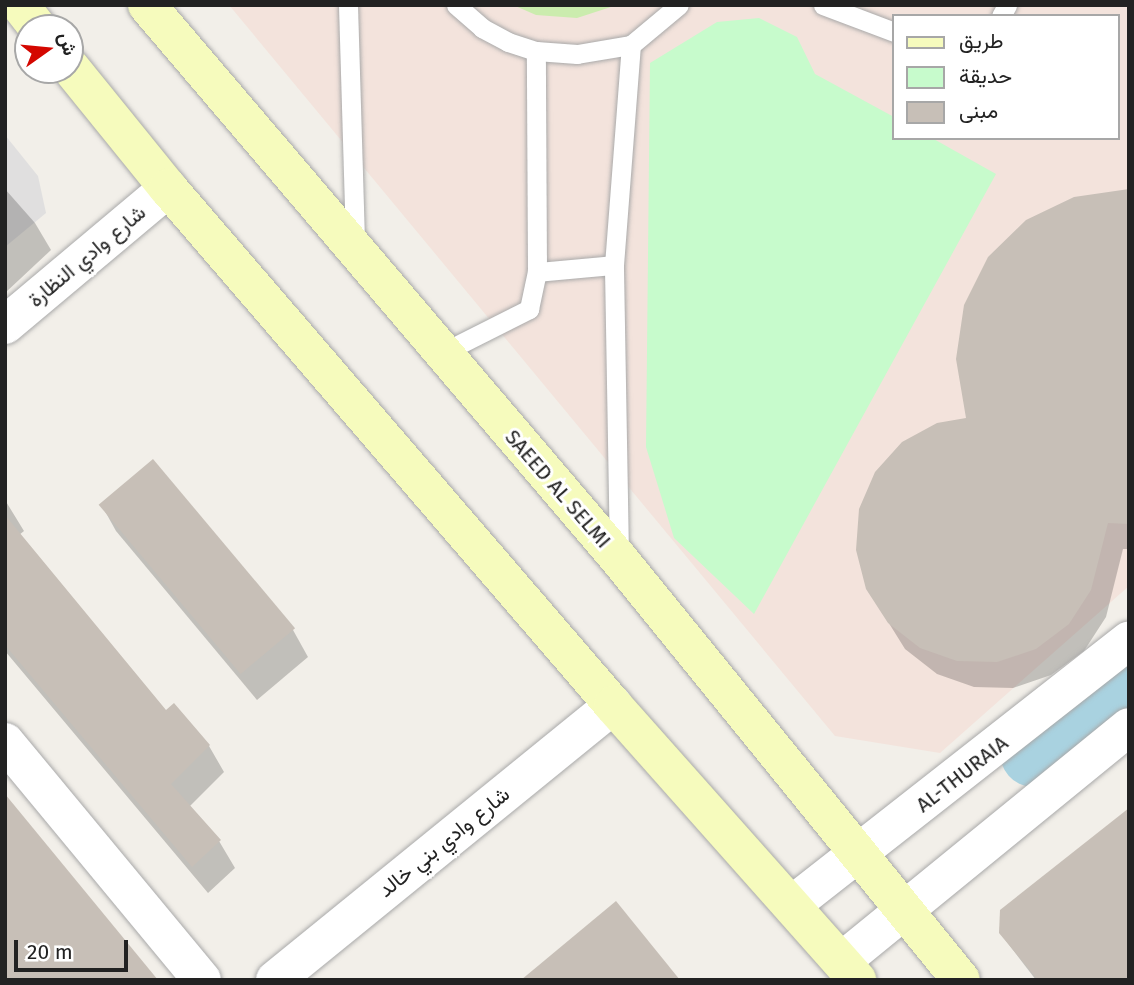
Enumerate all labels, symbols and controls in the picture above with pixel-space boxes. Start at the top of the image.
north arrow [14,14,84,84]
legend [892,14,1120,140]
text: طريق [959,28,1004,54]
text: ش [54,30,82,58]
text: حديقة [959,63,1012,89]
text: مبنى [959,98,998,124]
street label: شارع وادي النظارة [23,200,151,312]
street label: SAEED AL SELMI [500,425,616,553]
street label: AL-THURAIA [911,730,1013,818]
street label: شارع وادي بني خالد [373,781,515,903]
scale bar [18,926,131,970]
text: 20 m [27,939,73,965]

